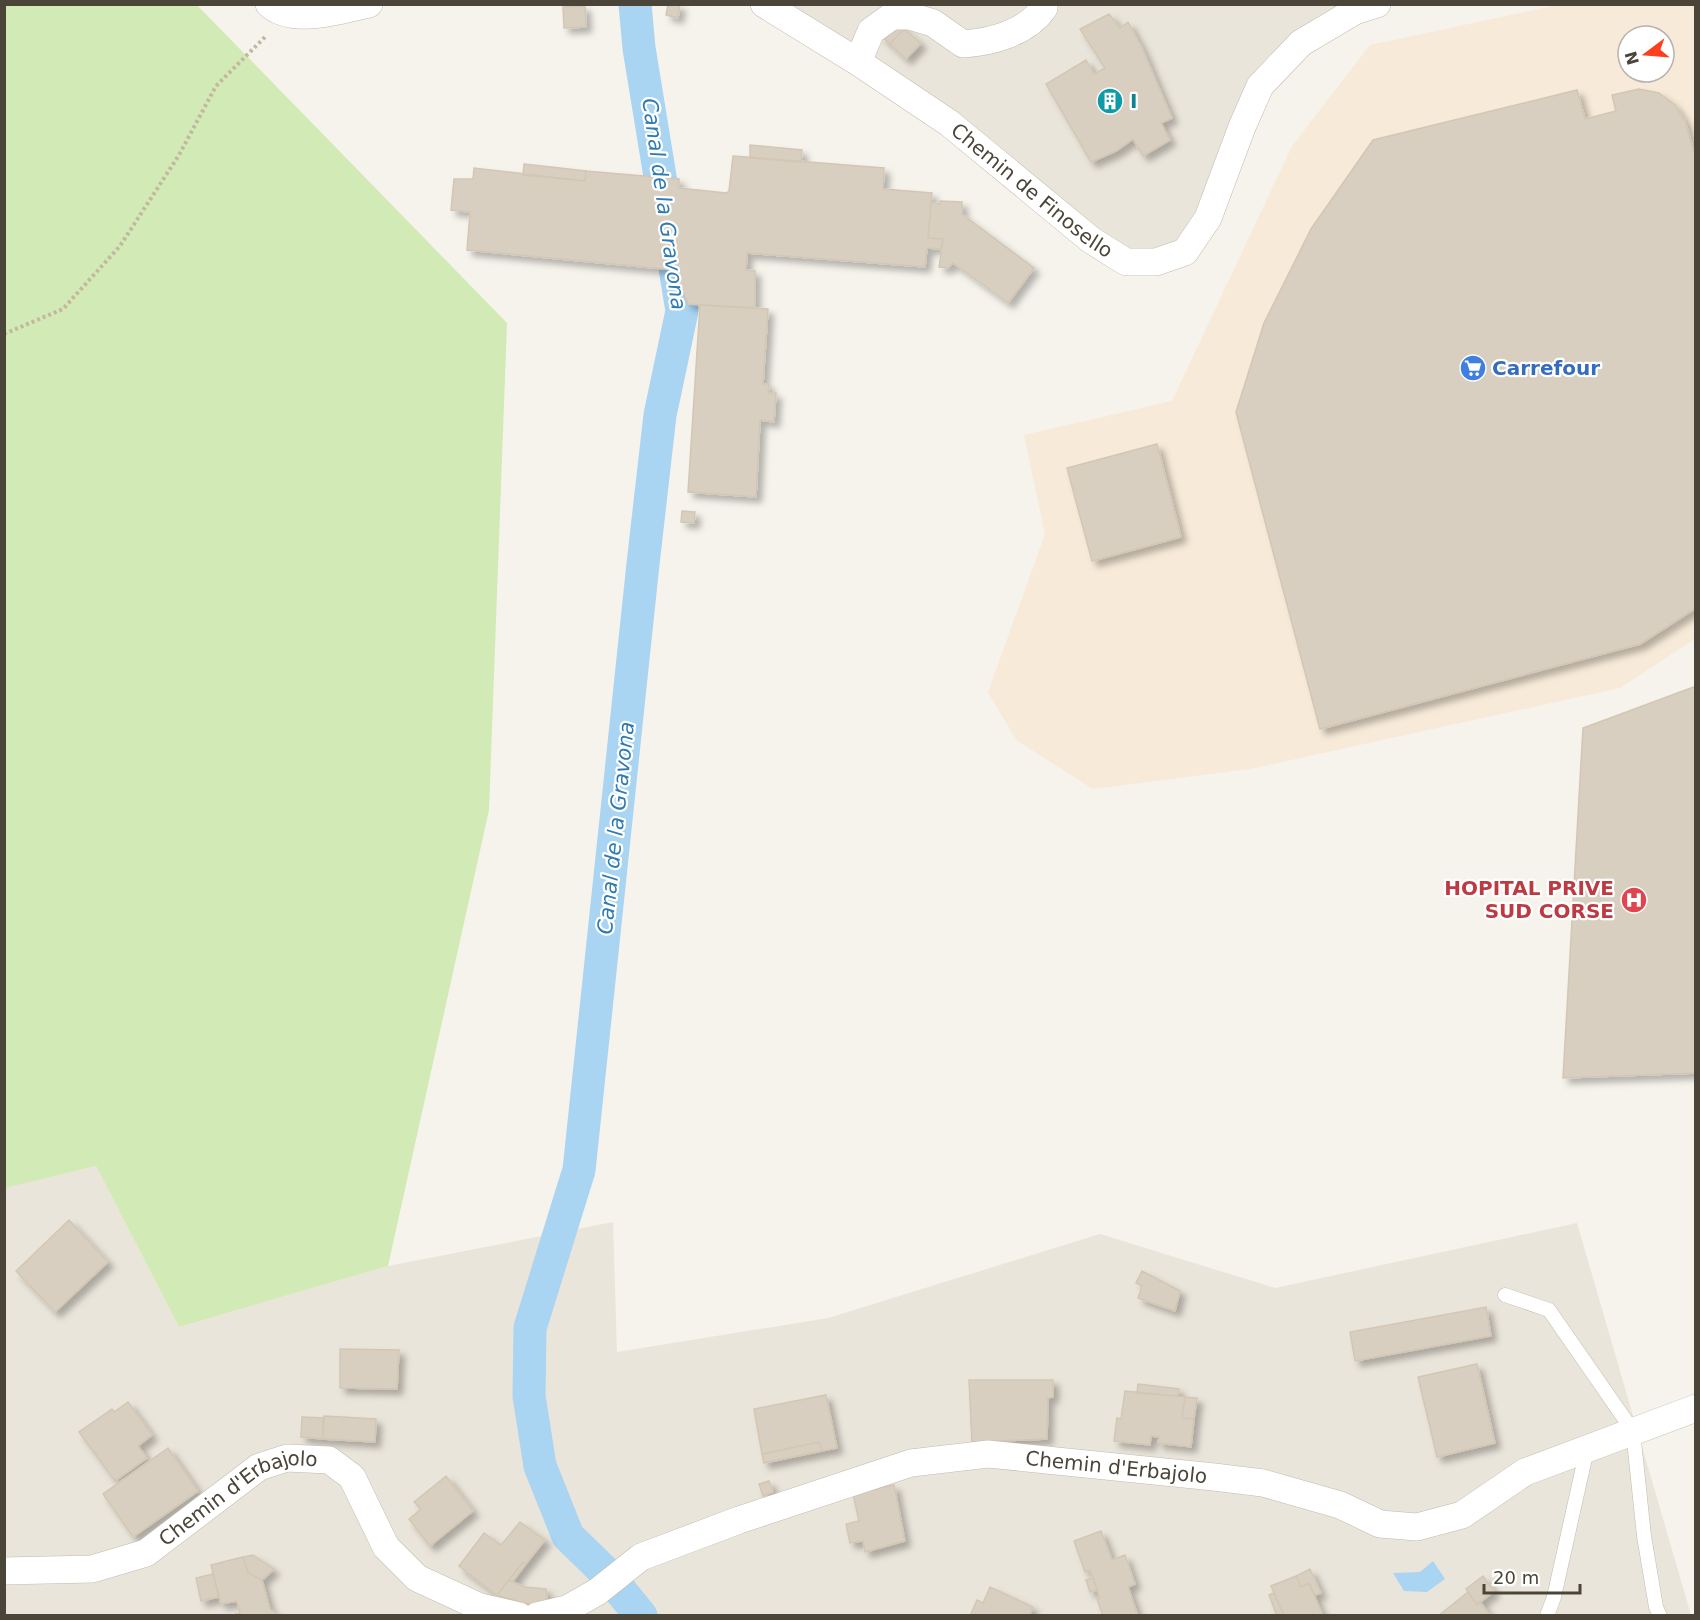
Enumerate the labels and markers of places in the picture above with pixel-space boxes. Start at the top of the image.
building icon: I [1095,86,1125,116]
place label: I [1130,89,1137,113]
supermarket icon: Carrefour [1458,353,1488,383]
place label: Carrefour [1492,356,1600,380]
place label: HOPITAL PRIVE SUD CORSE [1444,876,1614,923]
hospital icon: HOPITAL PRIVE SUD CORSE [1619,885,1649,915]

